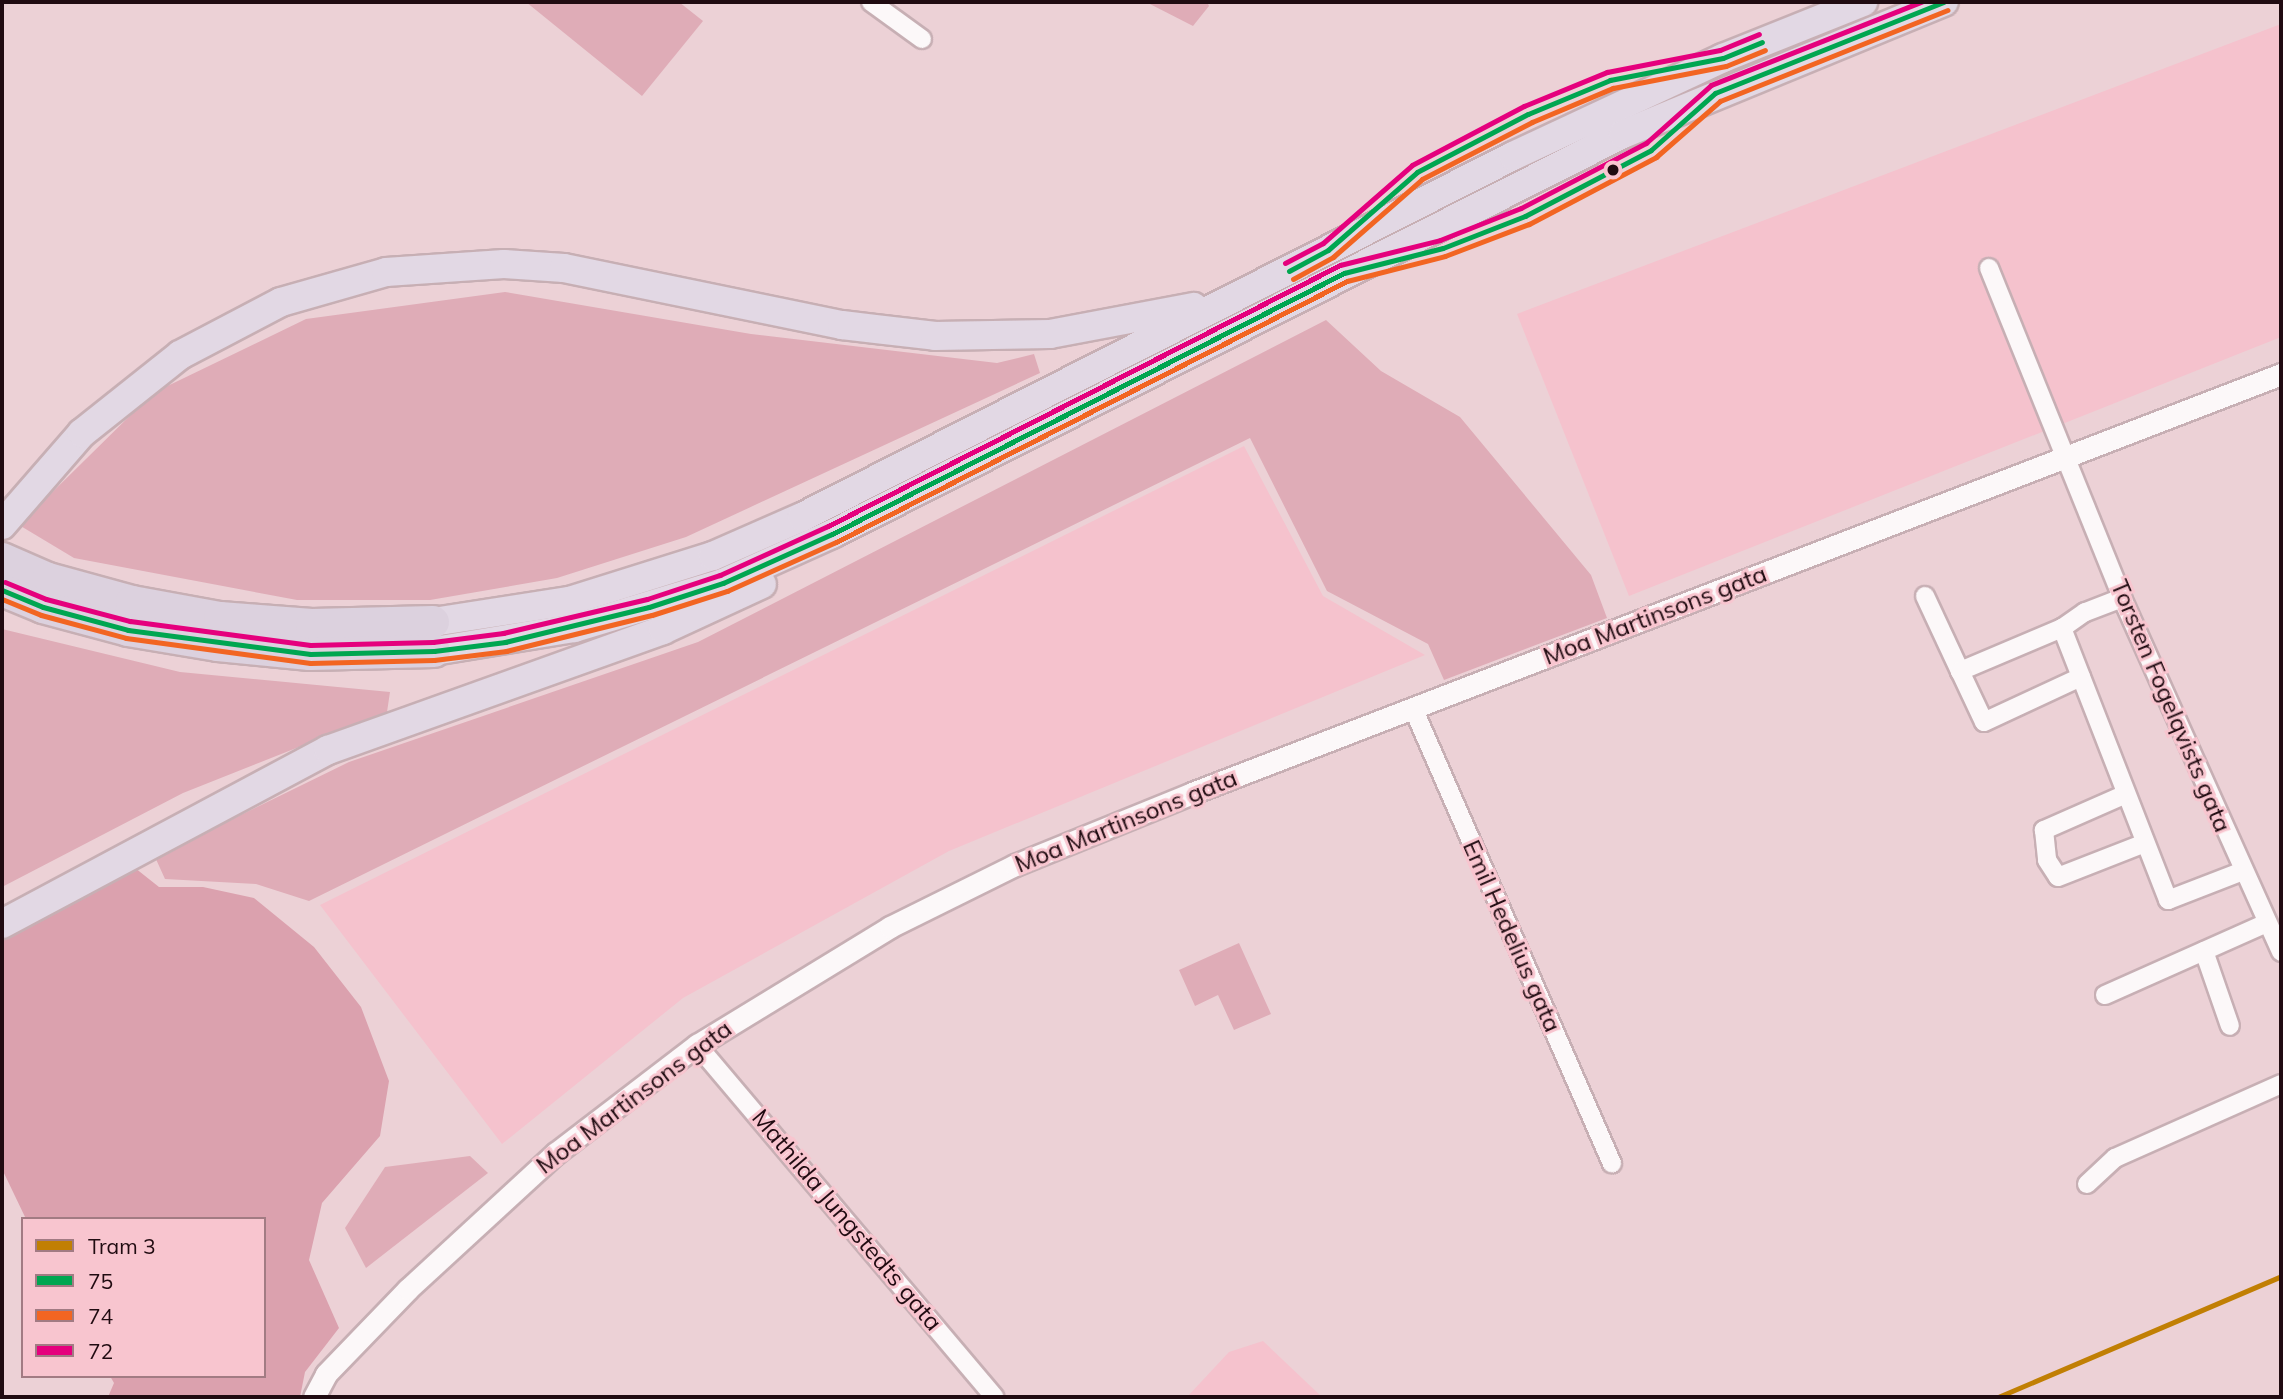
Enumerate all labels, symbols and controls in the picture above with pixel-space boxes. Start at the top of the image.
unlabelled marker [1606,163,1620,177]
street label: Moa Martinsons gata [1539,559,1771,671]
street label: Torsten Fogelqvists gata [2105,576,2237,836]
street label: Moa Martinsons gata [1011,763,1241,879]
street label: Emil Hedelius gata [1457,836,1567,1036]
street label: Moa Martinsons gata [531,1014,737,1180]
street label: Mathilda Jungstedts gata [746,1104,948,1336]
legend [21,1217,266,1378]
text: Tram 3 [88,1233,156,1259]
text: 75 [88,1268,113,1294]
text: 74 [88,1303,113,1329]
text: 72 [88,1338,113,1364]

